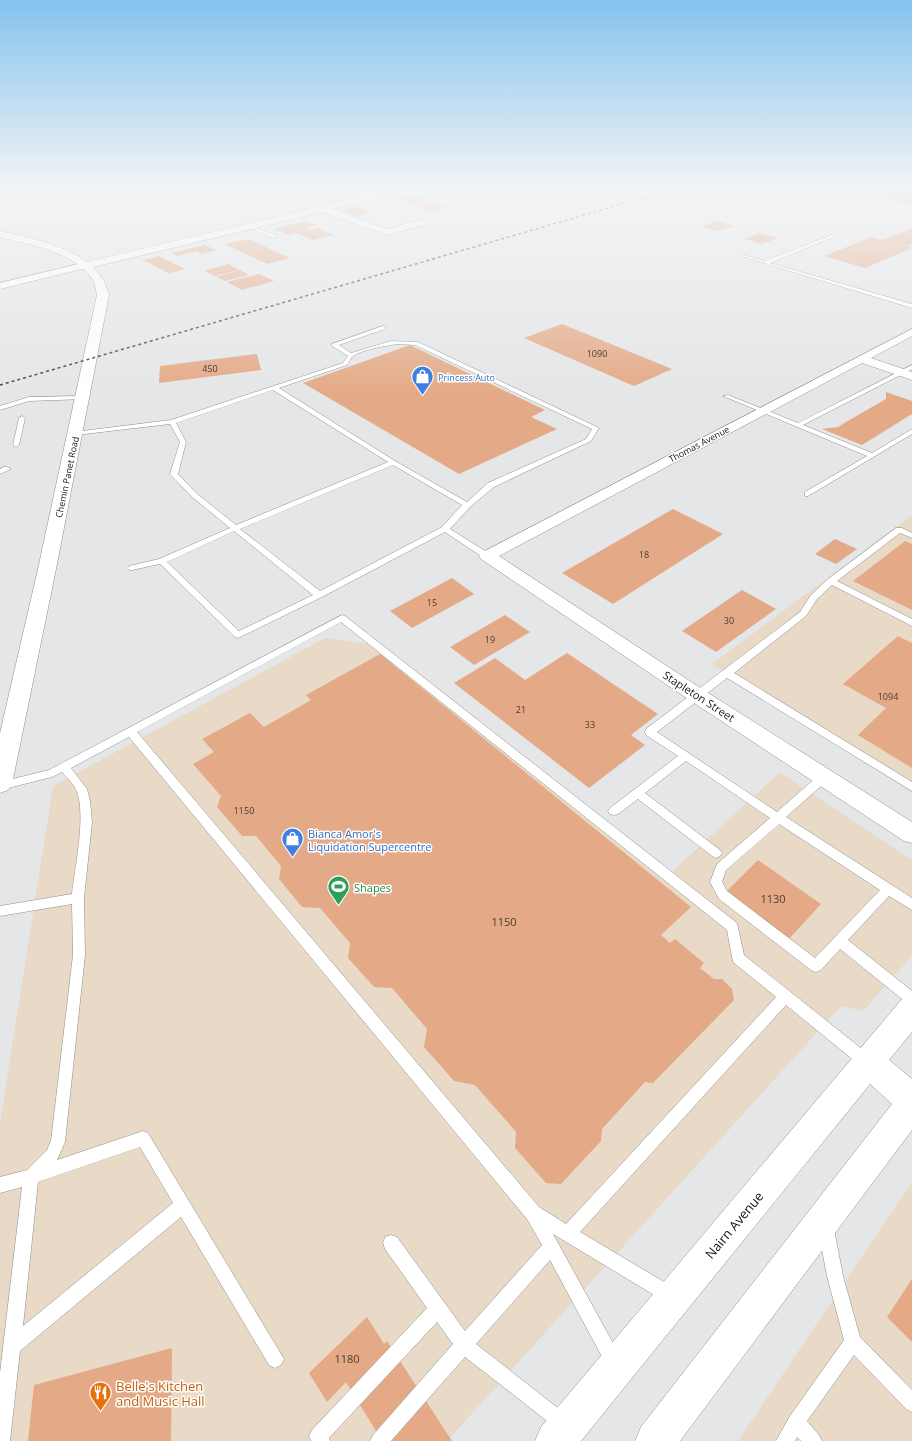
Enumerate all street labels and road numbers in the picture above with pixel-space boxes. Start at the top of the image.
street label: Thomas Avenue [666,422,732,466]
street label: Chemin Panet Road [52,435,82,519]
street label: Stapleton Street [660,667,738,725]
street label: Nairn Avenue [701,1188,767,1262]

